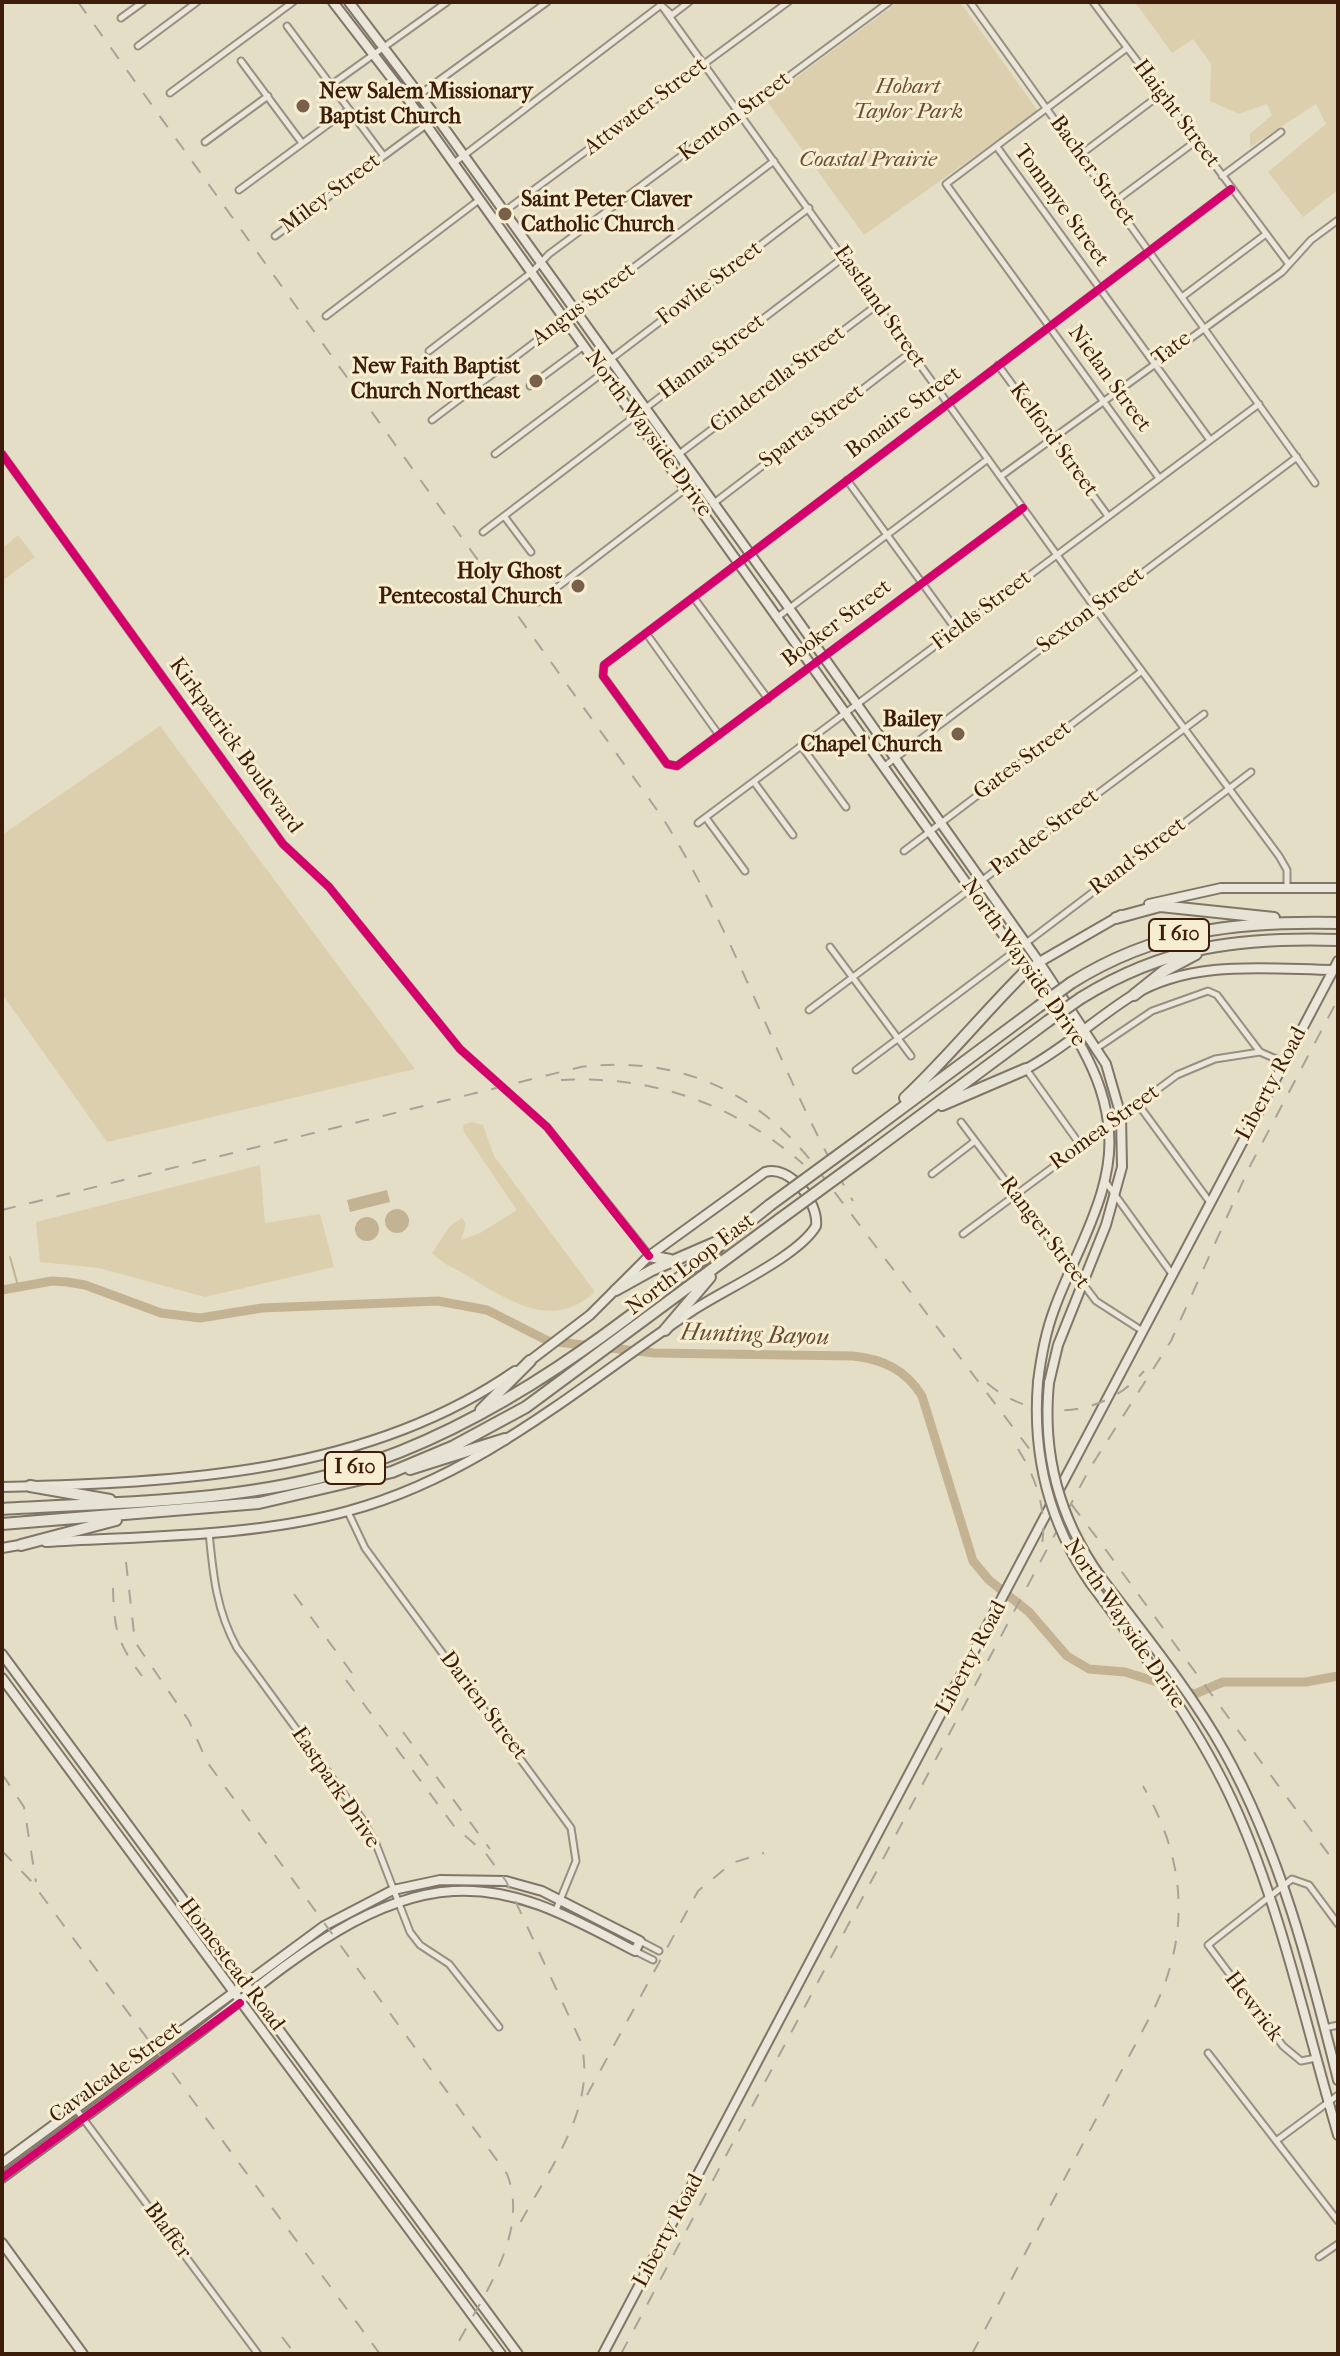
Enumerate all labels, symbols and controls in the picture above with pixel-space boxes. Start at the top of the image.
street label: Attwater Street [579,52,713,162]
street label: Haight Street [1127,55,1225,173]
street label: Kenton Street [674,66,796,168]
park label: Hobart Taylor Park [853,75,963,126]
place label: New Salem Missionary Baptist Church [319,80,533,132]
marker: New Salem Missionary Baptist Church [294,97,312,115]
street label: Bacher Street [1043,111,1141,231]
street label: Tommye Street [1008,140,1114,272]
street label: Miley Street [276,148,386,240]
park label: Coastal Prairie [799,148,937,174]
place label: Saint Peter Claver Catholic Church [521,188,692,240]
marker: Saint Peter Claver Catholic Church [496,205,514,223]
street label: Fowlie Street [652,236,768,332]
street label: Eastland Street [827,241,931,373]
street label: Angus Street [527,258,641,352]
street label: Hanna Street [654,309,770,405]
street label: Cinderella Street [705,321,851,439]
street label: Nielan Street [1061,321,1157,437]
street label: Tate [1147,326,1197,372]
street label: North Wayside Drive [579,346,717,522]
place label: New Faith Baptist Church Northeast [351,355,520,406]
street label: Bonaire Street [841,361,967,465]
marker: New Faith Baptist Church Northeast [527,372,545,390]
street label: Kelford Street [1003,378,1103,502]
street label: Sparta Street [755,379,869,475]
place label: Holy Ghost Pentecostal Church [379,560,562,612]
street label: Sexton Street [1032,562,1150,660]
street label: Fields Street [927,565,1037,657]
street label: Booker Street [777,574,897,674]
marker: Holy Ghost Pentecostal Church [569,577,587,595]
street label: Kirkpatrick Boulevard [162,653,308,839]
place label: Bailey Chapel Church [801,708,942,760]
street label: Gates Street [969,716,1077,806]
marker: Bailey Chapel Church [949,725,967,743]
street label: Pardee Street [986,784,1104,882]
street label: Rand Street [1085,812,1191,902]
street label: North Wayside Drive [955,874,1091,1052]
road number: I 610 [1149,919,1209,951]
street label: Liberty Road [1231,1023,1313,1145]
street label: Romea Street [1045,1079,1165,1177]
street label: Ranger Street [993,1172,1095,1294]
street label: North Loop East [622,1208,760,1322]
water label: Hunting Bayou [680,1319,830,1353]
road number: I 610 [325,1452,385,1484]
street label: North Wayside Drive [1057,1534,1191,1714]
street label: Liberty Road [931,1597,1013,1719]
street label: Darien Street [434,1647,532,1765]
street label: Eastpark Drive [285,1722,385,1854]
street label: Homestead Road [172,1893,290,2037]
street label: Hewrick [1218,1967,1288,2047]
street label: Cavalcade Street [45,2016,187,2130]
street label: Liberty Road [628,2170,710,2292]
street label: Blaffer [138,2197,196,2265]

